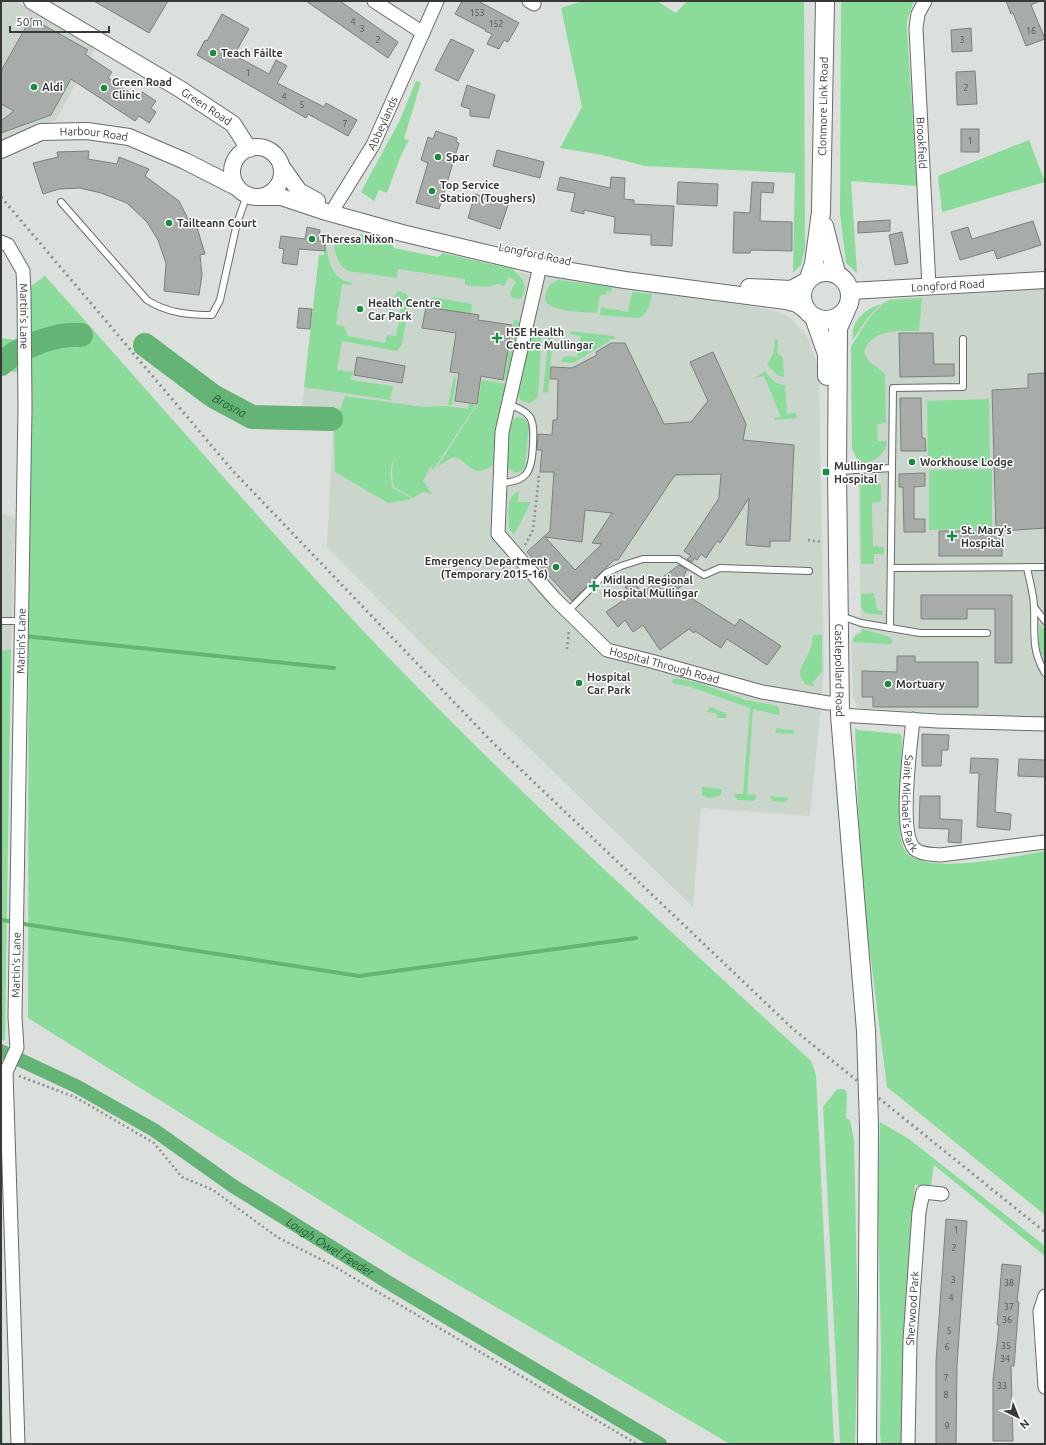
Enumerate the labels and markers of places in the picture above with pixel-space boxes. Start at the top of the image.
place label: Teach Fáilte [221,47,283,59]
marker: Teach Fáilte [208,48,218,58]
place label: Green Road Clinic [112,76,172,101]
place label: Aldi [42,81,63,93]
marker: Aldi [29,82,39,92]
marker: Green Road Clinic [99,83,109,93]
place label: Spar [446,151,470,163]
marker: Spar [433,152,443,162]
place label: Top Service Station (Toughers) [440,179,536,205]
marker: Top Service Station (Toughers) [427,186,437,196]
place label: Tailteann Court [177,217,257,229]
marker: Tailteann Court [164,218,174,228]
place label: Theresa Nixon [320,233,394,245]
marker: Theresa Nixon [307,234,317,244]
place label: Health Centre Car Park [368,297,441,322]
marker: Health Centre Car Park [355,304,365,314]
place label: HSE Health Centre Mullingar [506,326,594,351]
marker: HSE Health Centre Mullingar [491,332,503,344]
place label: Workhouse Lodge [920,456,1013,468]
marker: Workhouse Lodge [907,457,917,467]
place label: Mullingar Hospital [834,460,884,485]
marker: Mullingar Hospital [821,467,831,477]
place label: St. Mary's Hospital [961,524,1012,549]
marker: St. Mary's Hospital [946,530,958,542]
place label: Emergency Department (Temporary 2015-16) [425,555,548,581]
marker: Emergency Department (Temporary 2015-16) [551,562,561,572]
place label: Midland Regional Hospital Mullingar [603,574,699,599]
marker: Midland Regional Hospital Mullingar [588,580,600,592]
place label: Hospital Car Park [587,671,631,696]
marker: Hospital Car Park [574,678,584,688]
place label: Mortuary [896,678,945,690]
marker: Mortuary [883,679,893,689]

